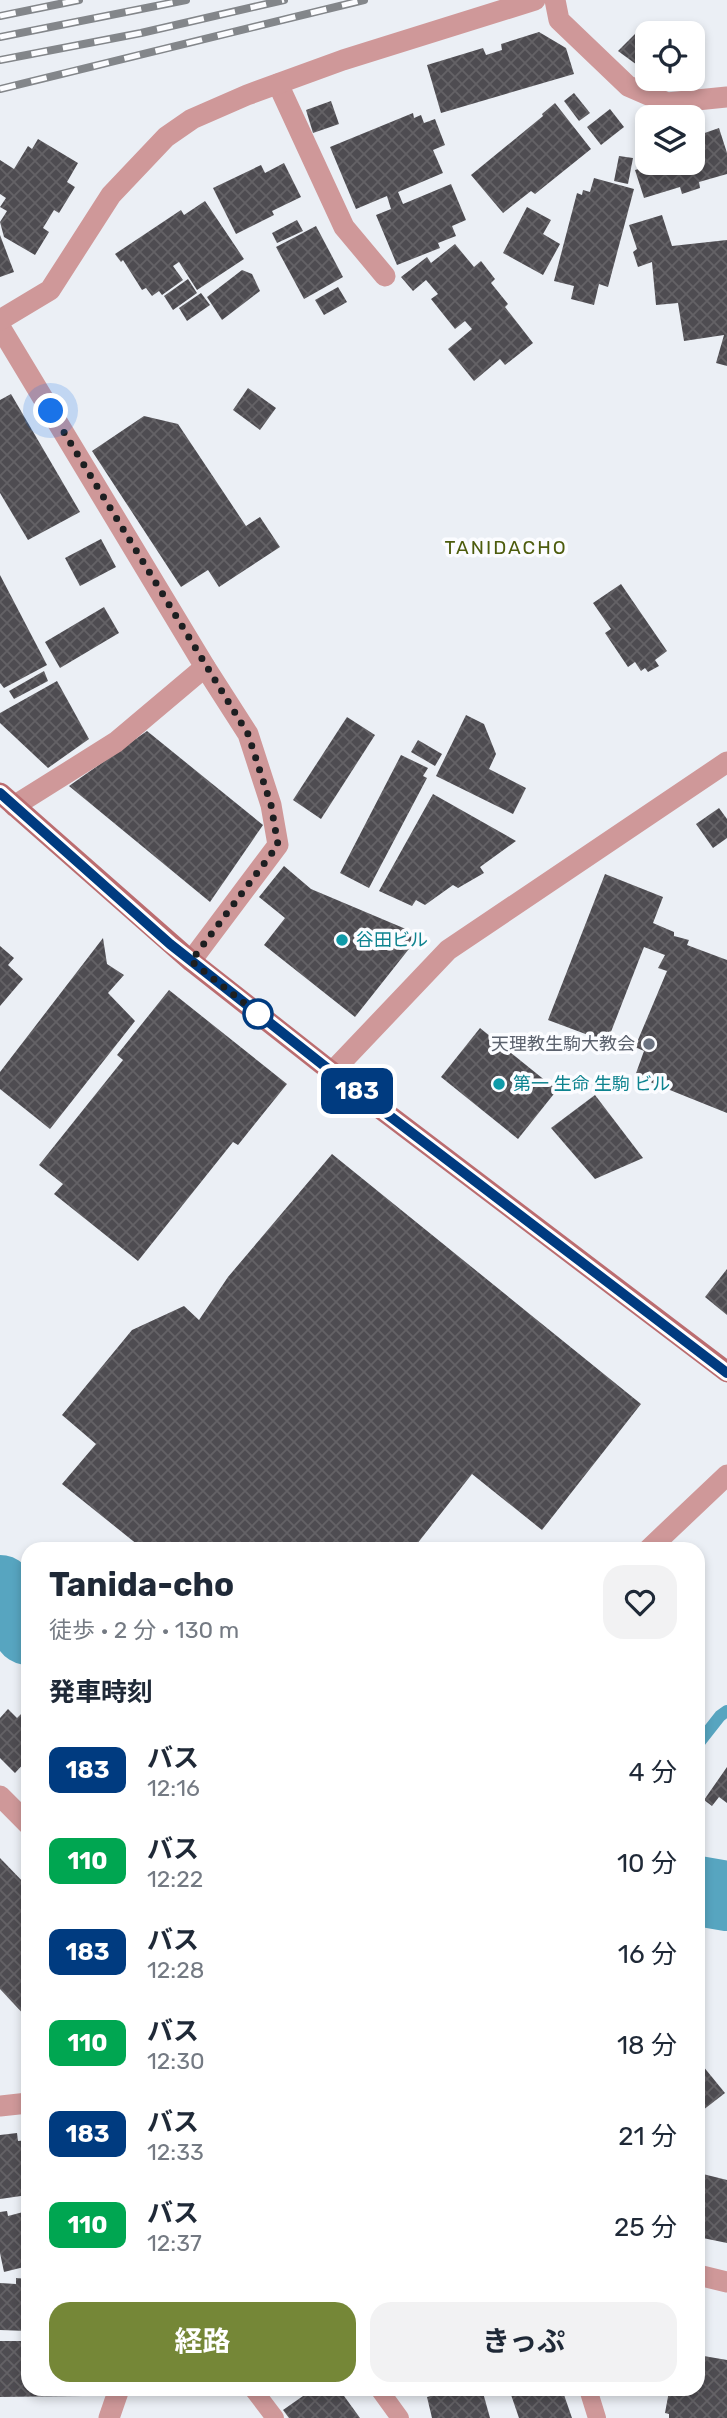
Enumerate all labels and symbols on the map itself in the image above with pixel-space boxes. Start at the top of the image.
your location [33,393,68,428]
district label: TANIDACHO [444,536,568,559]
place label: 谷田ビル [356,929,428,951]
marker: 谷田ビル [334,932,350,948]
unlabelled marker [243,999,273,1029]
place label: 天理教生駒大教会 [491,1033,635,1055]
marker: 天理教生駒大教会 [641,1036,657,1052]
line badge: 183 [317,1068,397,1114]
place label: 第一 生命 生駒 ビル [513,1073,670,1095]
marker: 第一 生命 生駒 ビル [491,1076,507,1092]

